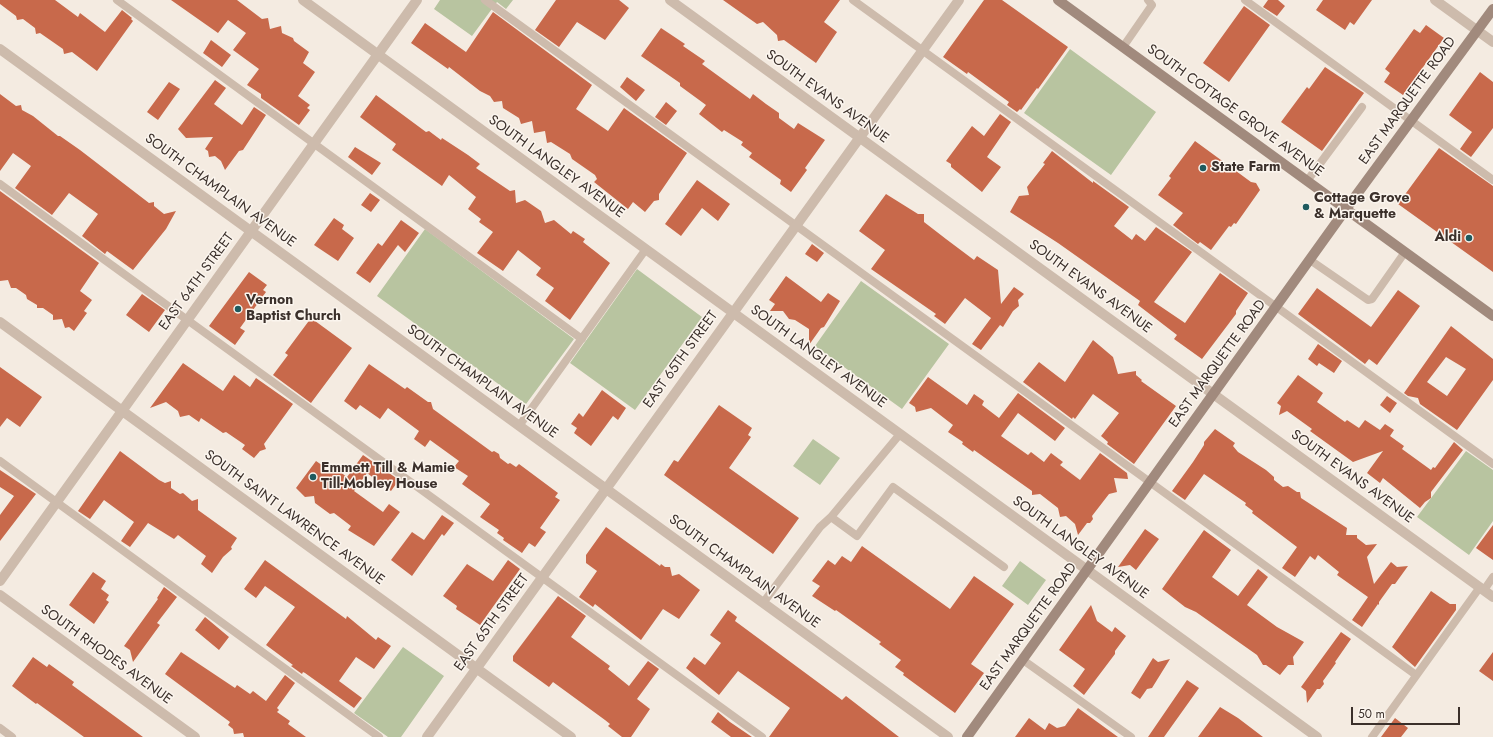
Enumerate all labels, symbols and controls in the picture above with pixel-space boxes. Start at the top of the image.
street label: EAST MARQUETTE ROAD [1356,34,1460,168]
street label: SOUTH COTTAGE GROVE AVENUE [1143,41,1327,181]
street label: SOUTH EVANS AVENUE [762,47,892,147]
street label: SOUTH LANGLEY AVENUE [485,112,627,222]
street label: SOUTH CHAMPLAIN AVENUE [141,131,299,251]
place label: State Farm [1211,160,1281,176]
marker: State Farm [1198,163,1208,173]
place label: Cottage Grove & Marquette [1314,191,1409,224]
marker: Cottage Grove & Marquette [1301,202,1311,212]
street label: EAST 64TH STREET [156,230,238,334]
place label: Aldi [1434,230,1461,246]
marker: Aldi [1464,233,1474,243]
street label: SOUTH EVANS AVENUE [1025,237,1155,337]
place label: Vernon Baptist Church [246,293,341,326]
street label: EAST MARQUETTE ROAD [1166,297,1270,431]
street label: SOUTH LANGLEY AVENUE [747,302,889,412]
marker: Vernon Baptist Church [233,304,243,314]
street label: EAST 65TH STREET [640,308,722,412]
street label: SOUTH CHAMPLAIN AVENUE [403,322,561,442]
street label: SOUTH EVANS AVENUE [1287,427,1417,527]
street label: SOUTH SAINT LAWRENCE AVENUE [201,447,387,589]
place label: Emmett Till & Mamie Till-Mobley House [321,461,455,494]
marker: Emmett Till & Mamie Till-Mobley House [308,472,318,482]
street label: SOUTH LANGLEY AVENUE [1009,493,1151,603]
street label: SOUTH CHAMPLAIN AVENUE [665,512,823,632]
street label: EAST MARQUETTE ROAD [977,560,1081,694]
street label: EAST 65TH STREET [451,571,533,675]
street label: SOUTH RHODES AVENUE [37,602,175,708]
scale bar [1353,699,1462,725]
text: 50 m [1358,705,1385,723]

